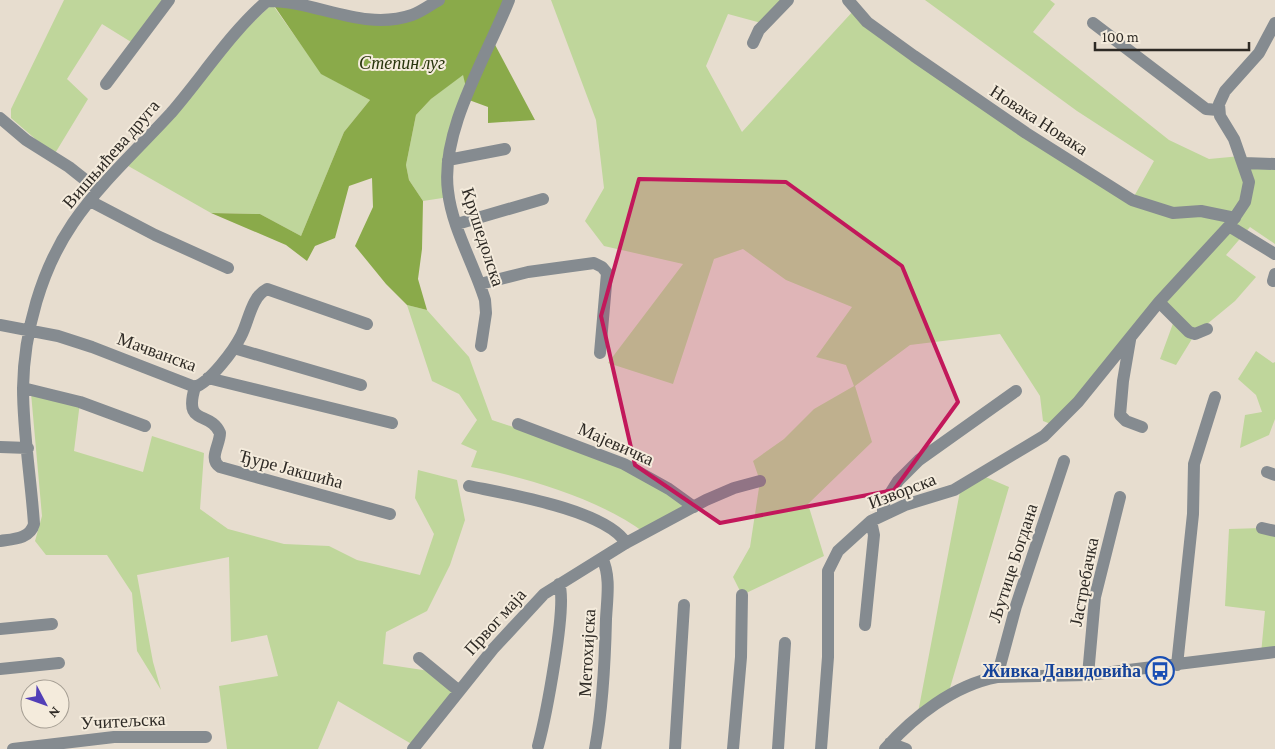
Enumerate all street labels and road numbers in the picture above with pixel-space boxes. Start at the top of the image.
street label: Новака Новака [986,81,1092,159]
street label: Вишњићева друга [58,96,164,212]
street label: Крушедолска [458,185,508,289]
street label: Мачванска [115,328,199,376]
street label: Мајевичка [575,418,657,470]
street label: Ђуре Јакшића [237,445,345,493]
street label: Изворска [865,469,939,513]
street label: Љутице Богдана [984,501,1042,625]
street label: Јастребачка [1066,536,1102,628]
street label: Првог маја [460,585,530,659]
street label: Метохијска [575,609,599,697]
street label: Учитељска [80,709,166,733]

